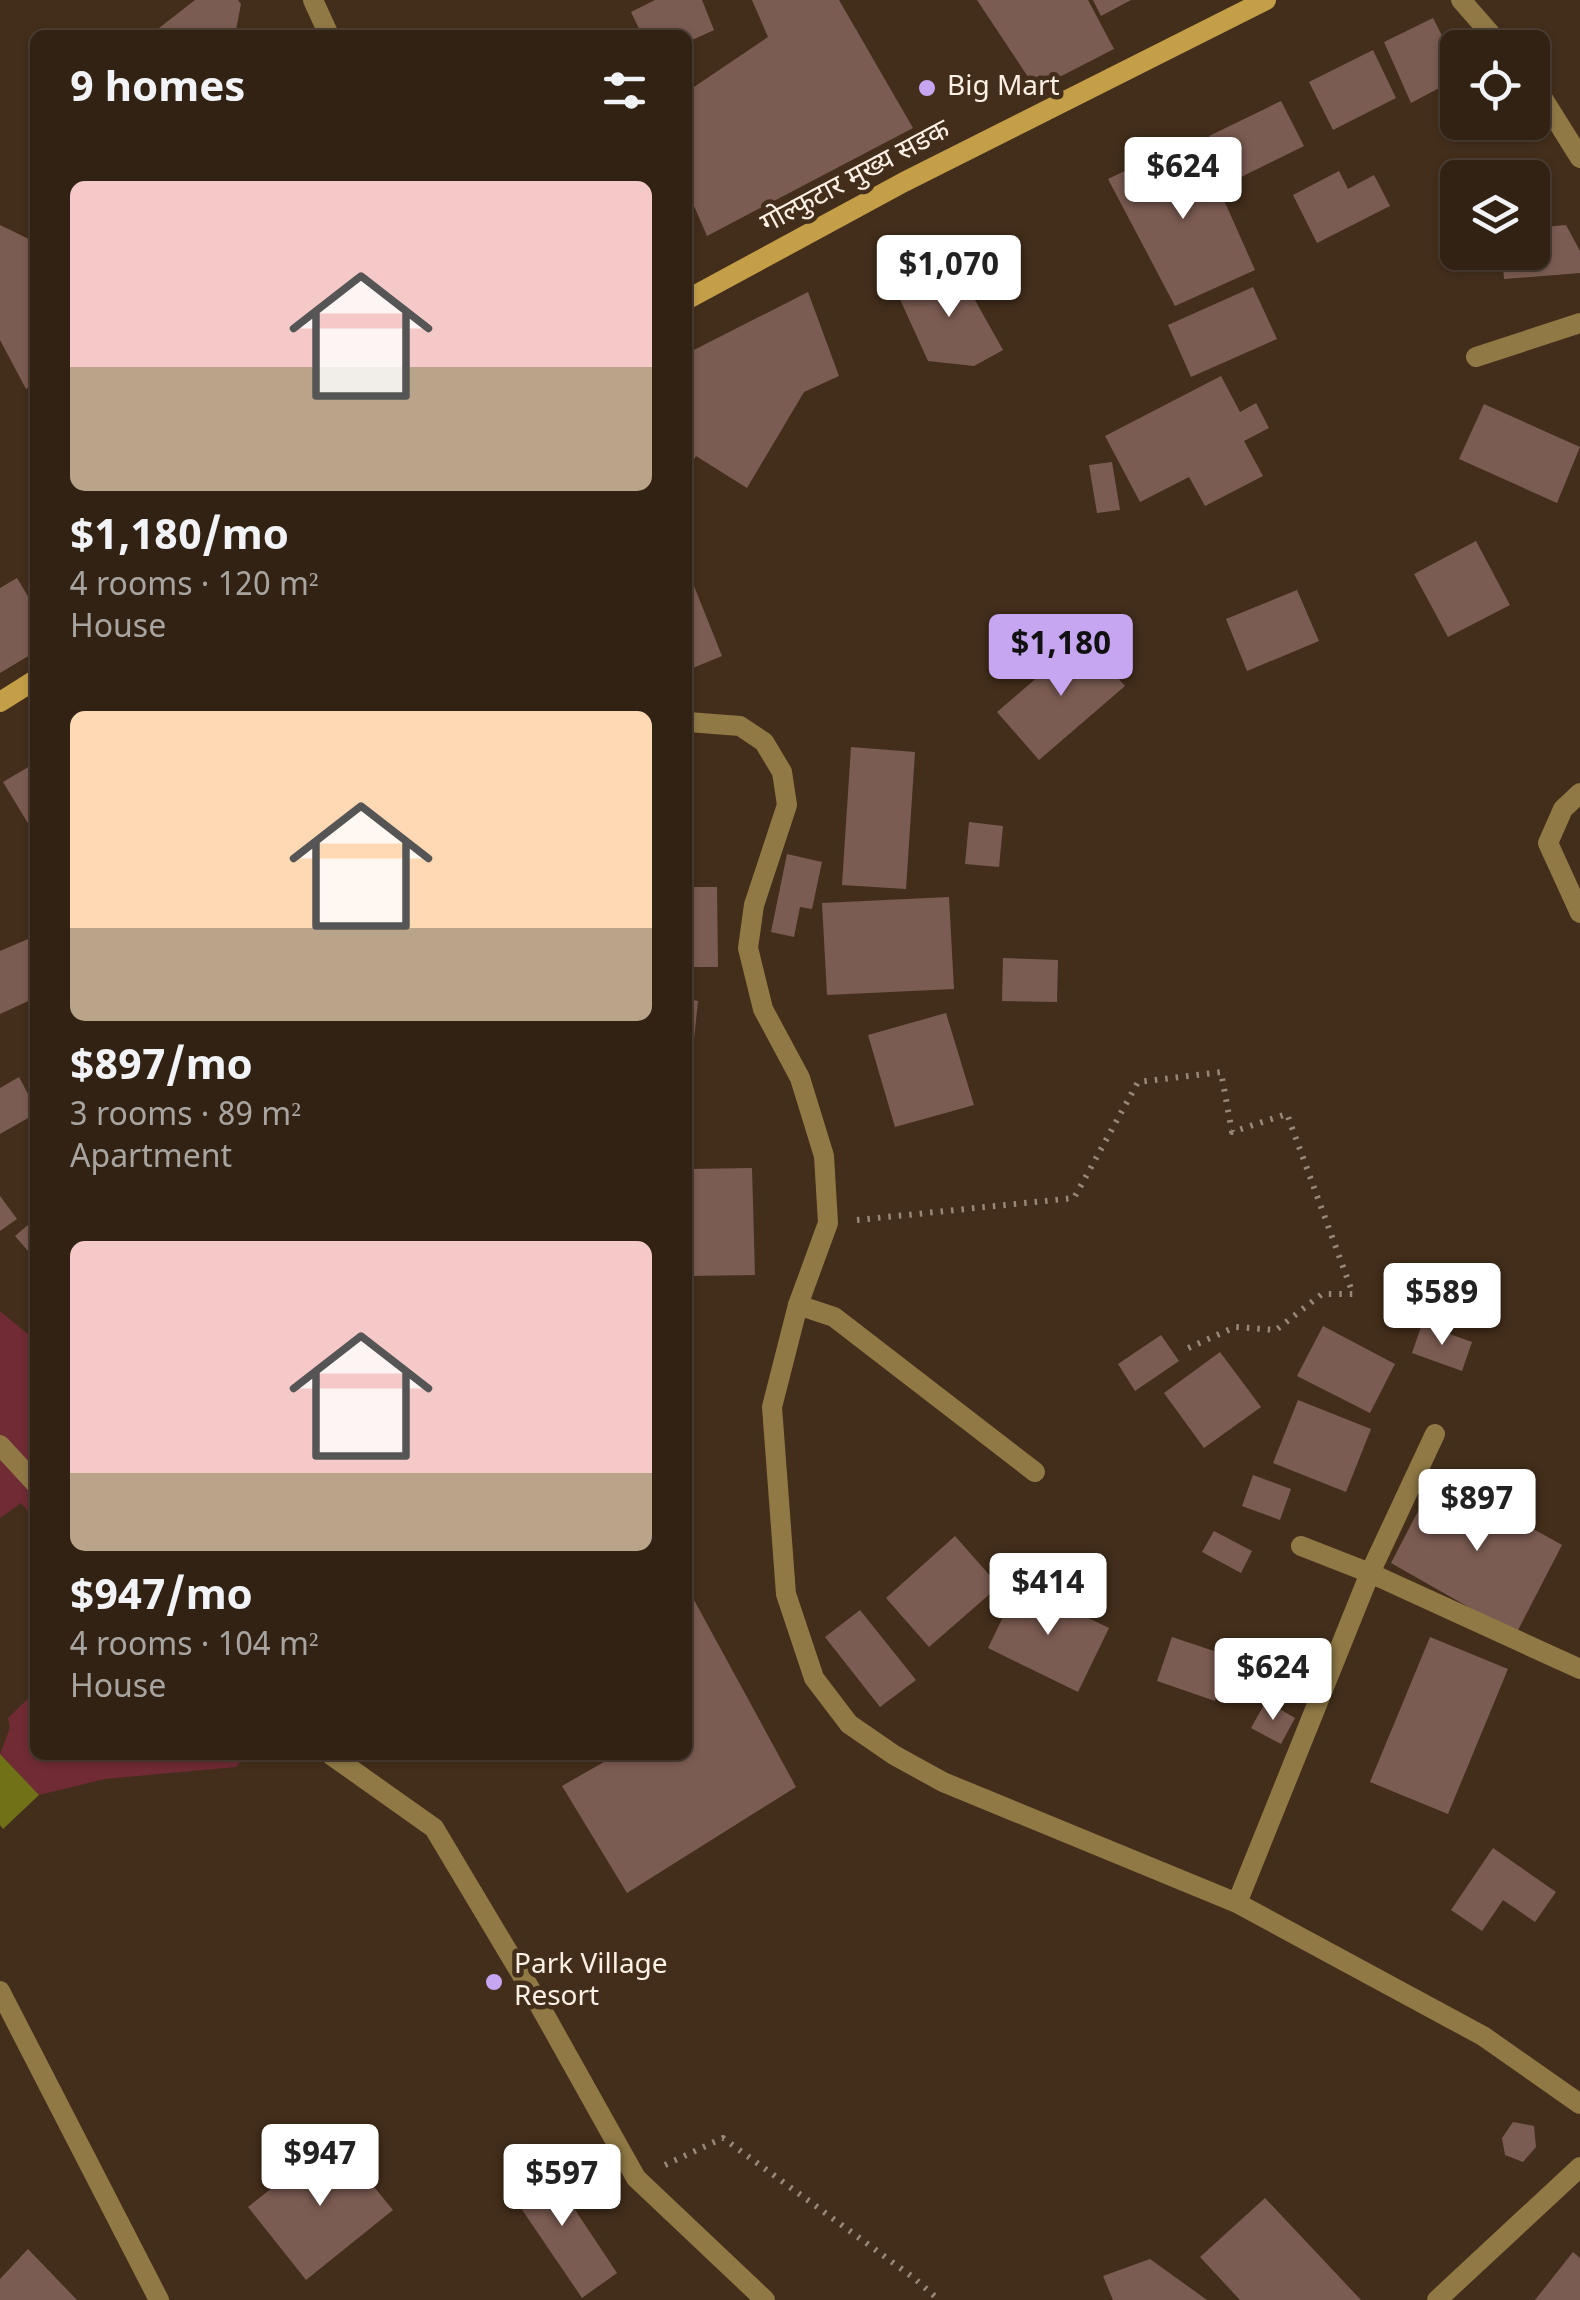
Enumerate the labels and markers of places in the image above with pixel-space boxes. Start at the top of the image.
place label: Big Mart [947,70,1060,106]
marker: Big Mart [916,77,938,99]
pin: $624 [1124,137,1242,222]
pin: $1,070 [868,235,1030,320]
pin: $1,180 [980,614,1142,699]
pin: $589 [1383,1263,1501,1348]
pin: $897 [1418,1469,1536,1554]
pin: $414 [989,1553,1107,1638]
pin: $624 [1214,1638,1332,1723]
place label: Park Village Resort [514,1948,668,2016]
marker: Park Village Resort [483,1971,505,1993]
pin: $947 [261,2124,379,2209]
pin: $597 [503,2144,621,2229]

